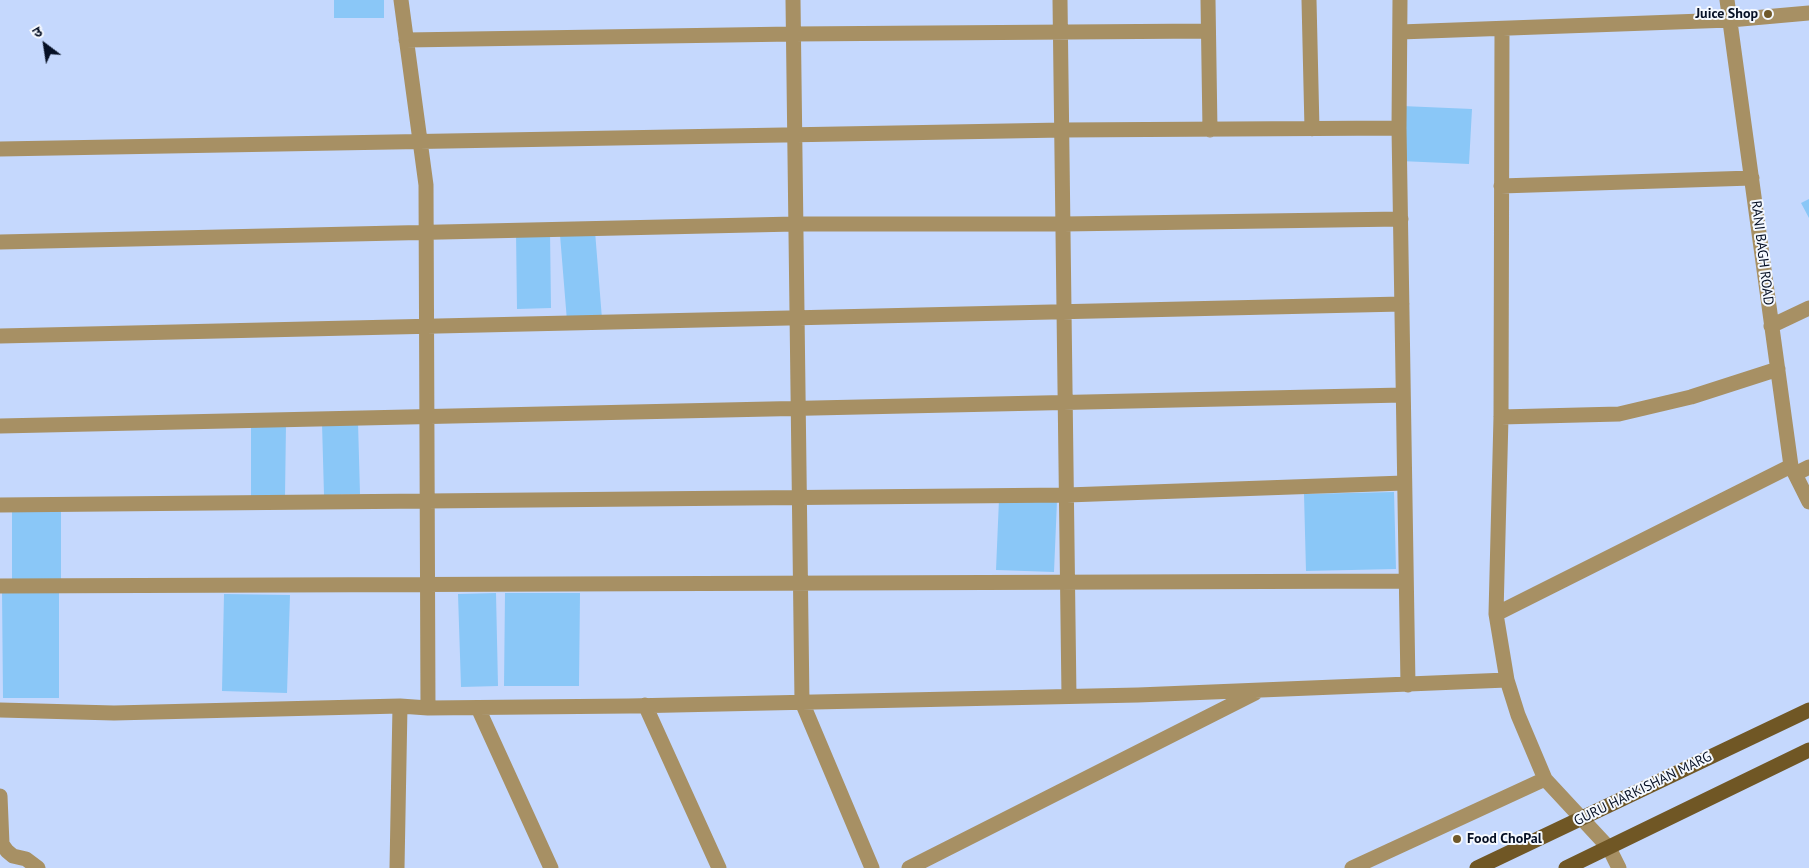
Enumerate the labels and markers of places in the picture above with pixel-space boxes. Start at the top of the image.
place label: Juice Shop [1695,6,1758,22]
marker: Juice Shop [1762,8,1774,20]
place label: Food ChoPal [1467,831,1542,847]
marker: Food ChoPal [1451,833,1463,845]

